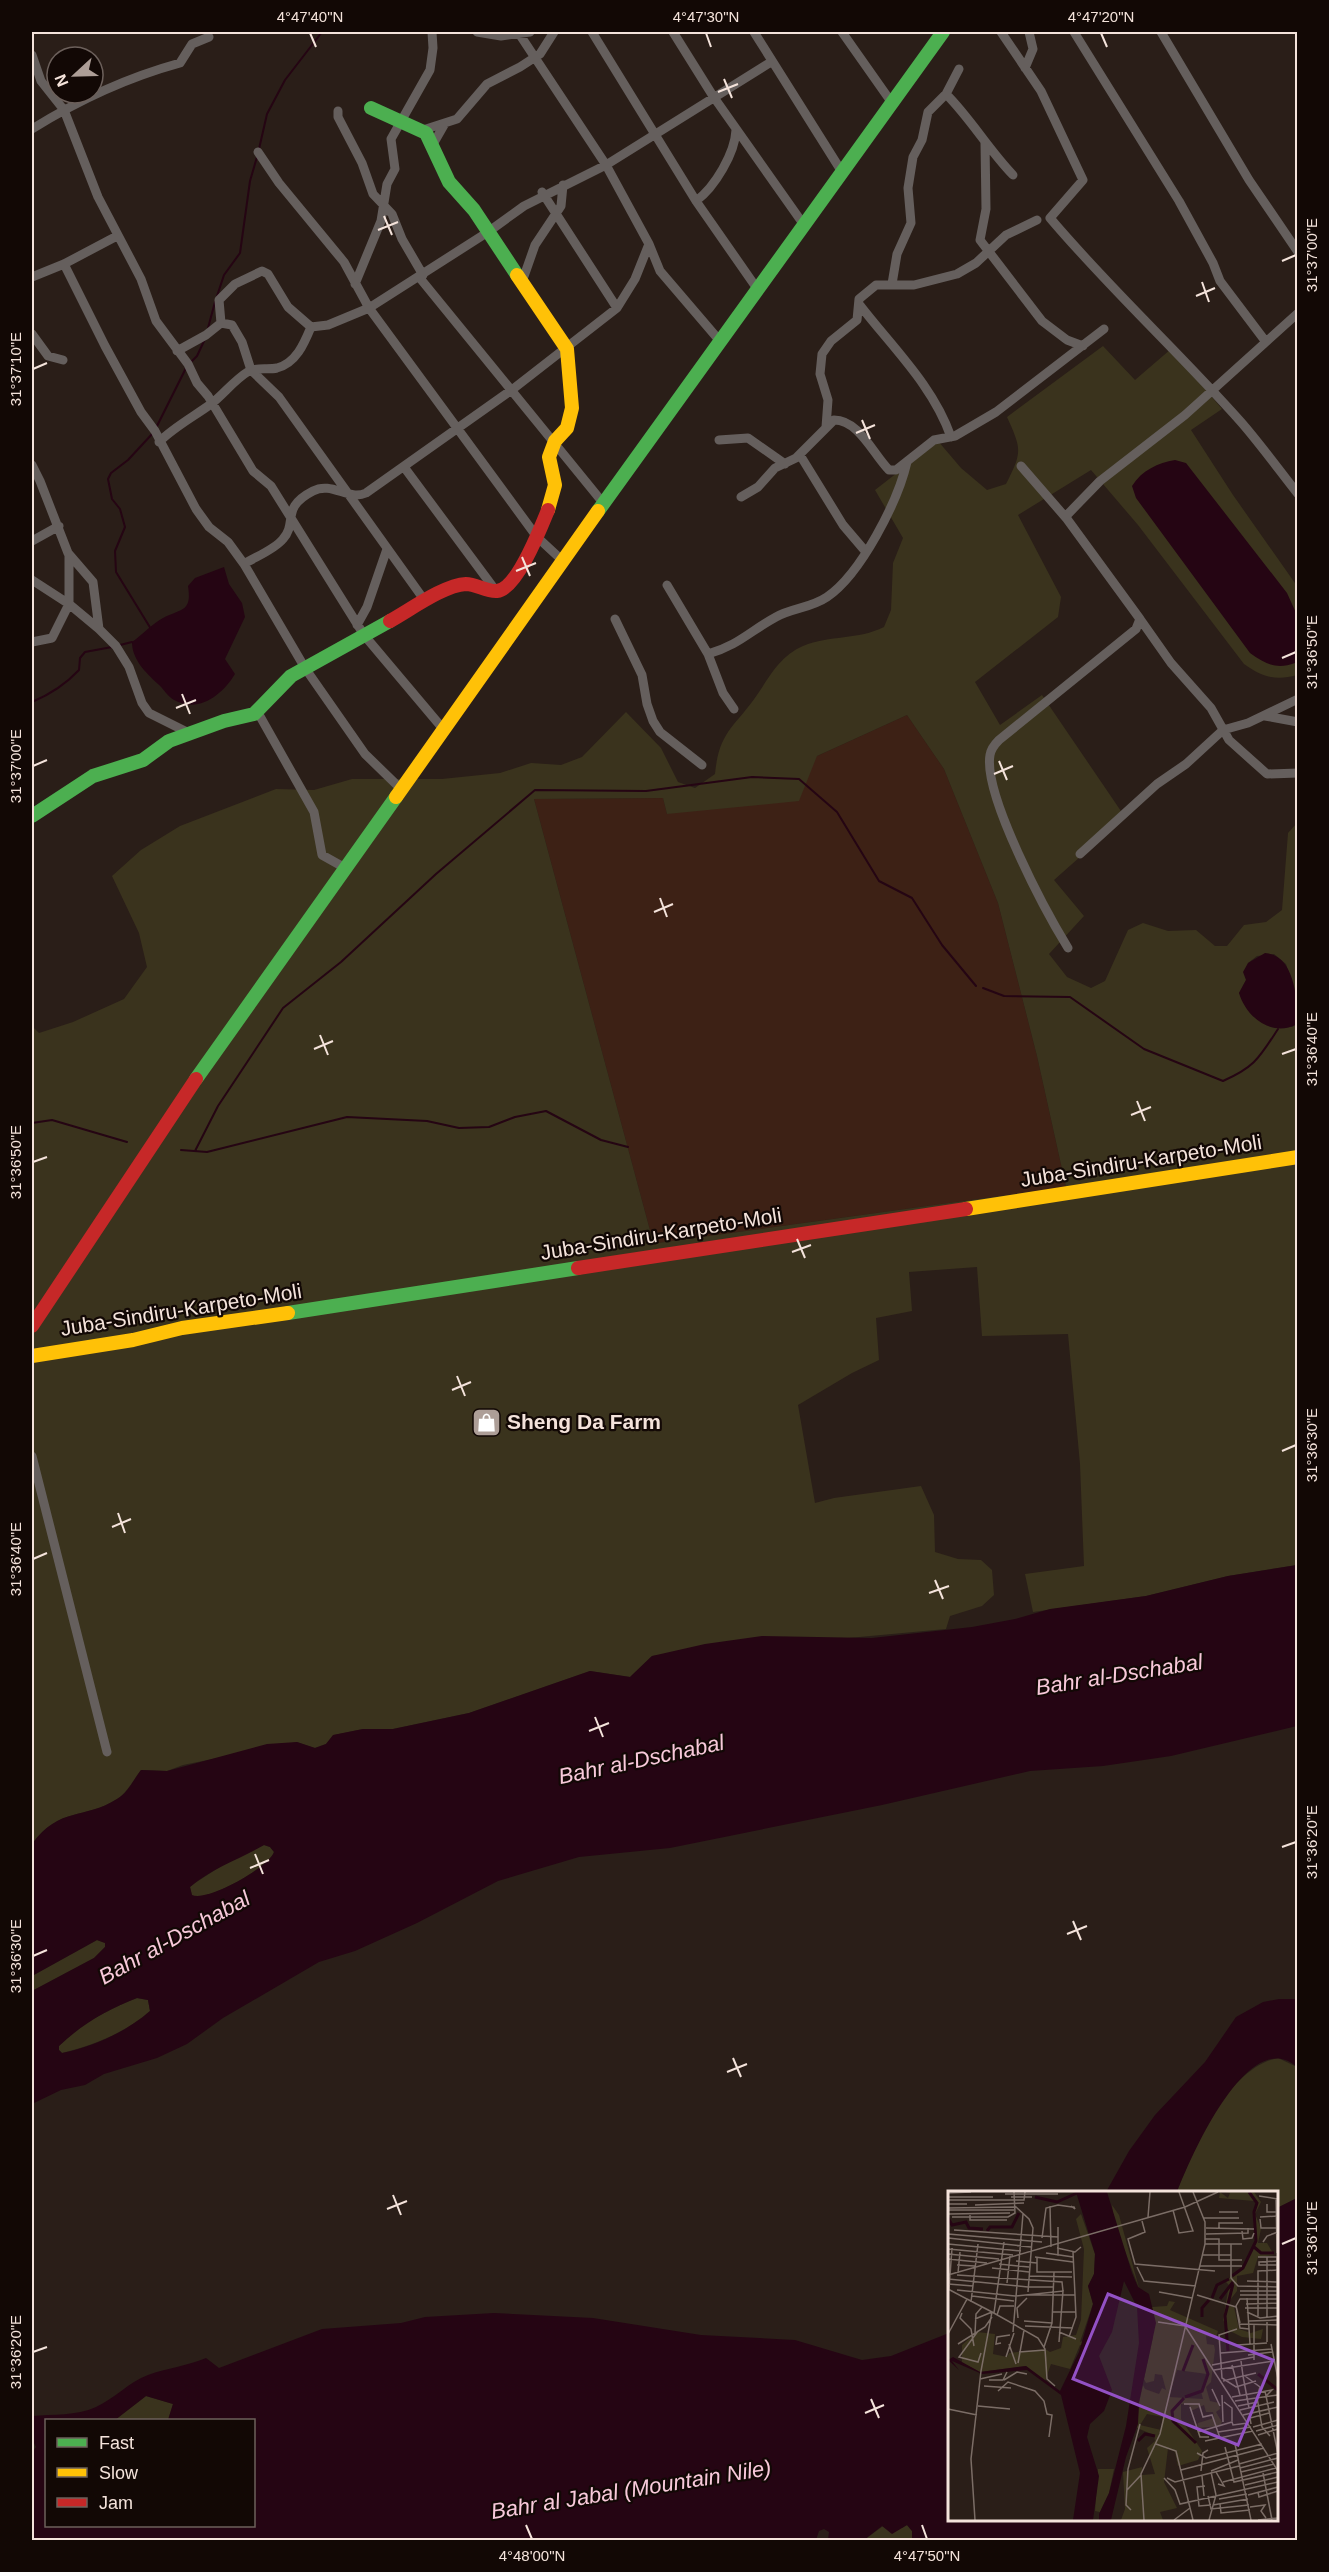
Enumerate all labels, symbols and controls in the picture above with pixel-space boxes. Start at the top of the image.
text: 4°47'40"N [277,8,343,25]
text: 4°47'30"N [673,8,739,25]
text: 4°47'20"N [1068,8,1134,25]
north arrow [45,45,105,105]
text: N [52,72,72,89]
text: 31°37'00"E [1303,218,1320,292]
text: 31°37'10"E [7,332,24,406]
text: 31°36'50"E [1303,615,1320,689]
text: 31°37'00"E [7,729,24,803]
text: 31°36'40"E [1303,1012,1320,1086]
text: 31°36'50"E [7,1125,24,1199]
street label: Juba-Sindiru-Karpeto-Moli [1019,1130,1263,1191]
street label: Juba-Sindiru-Karpeto-Moli [539,1203,783,1264]
street label: Juba-Sindiru-Karpeto-Moli [59,1279,303,1340]
shop icon: Sheng Da Farm [470,1406,502,1438]
text: 31°36'30"E [1303,1408,1320,1482]
place label: Sheng Da Farm [507,1410,661,1433]
text: 31°36'40"E [7,1522,24,1596]
water label: Bahr al-Dschabal [1034,1649,1205,1700]
water label: Bahr al-Dschabal [556,1729,727,1789]
text: 31°36'20"E [1303,1805,1320,1879]
water label: Bahr al-Dschabal [94,1885,255,1989]
text: 31°36'30"E [7,1919,24,1993]
inset map [948,2191,1278,2521]
text: 31°36'10"E [1303,2201,1320,2275]
text: 31°36'20"E [7,2315,24,2389]
legend [45,2419,255,2527]
text: Fast [99,2433,134,2453]
water label: Bahr al Jabal (Mountain Nile) [489,2455,773,2524]
text: Slow [99,2463,139,2483]
text: Jam [99,2493,133,2513]
text: 4°48'00"N [499,2547,565,2564]
text: 4°47'50"N [894,2547,960,2564]

